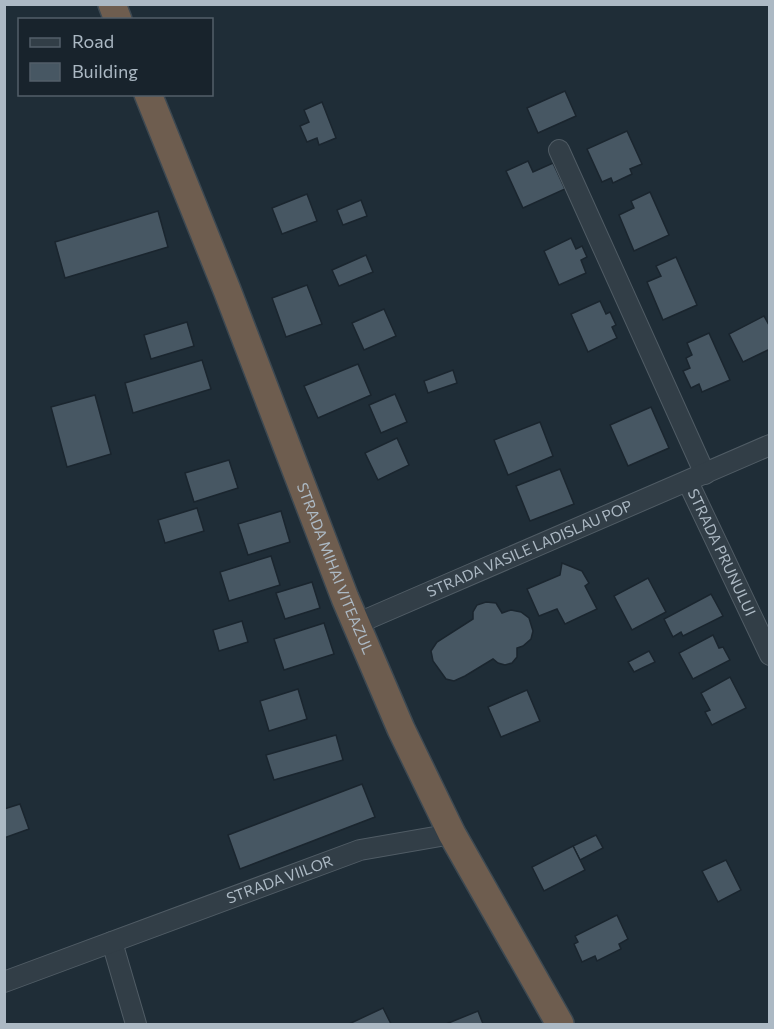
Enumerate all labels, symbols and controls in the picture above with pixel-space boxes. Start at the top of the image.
legend [18,18,213,96]
text: Road [72,30,114,52]
text: Building [72,60,138,82]
street label: STRADA MIHAI VITEAZUL [294,480,378,657]
street label: STRADA PRUNULUI [685,486,760,619]
street label: STRADA VASILE LADISLAU POP [424,496,635,600]
street label: STRADA VIILOR [224,851,335,907]

